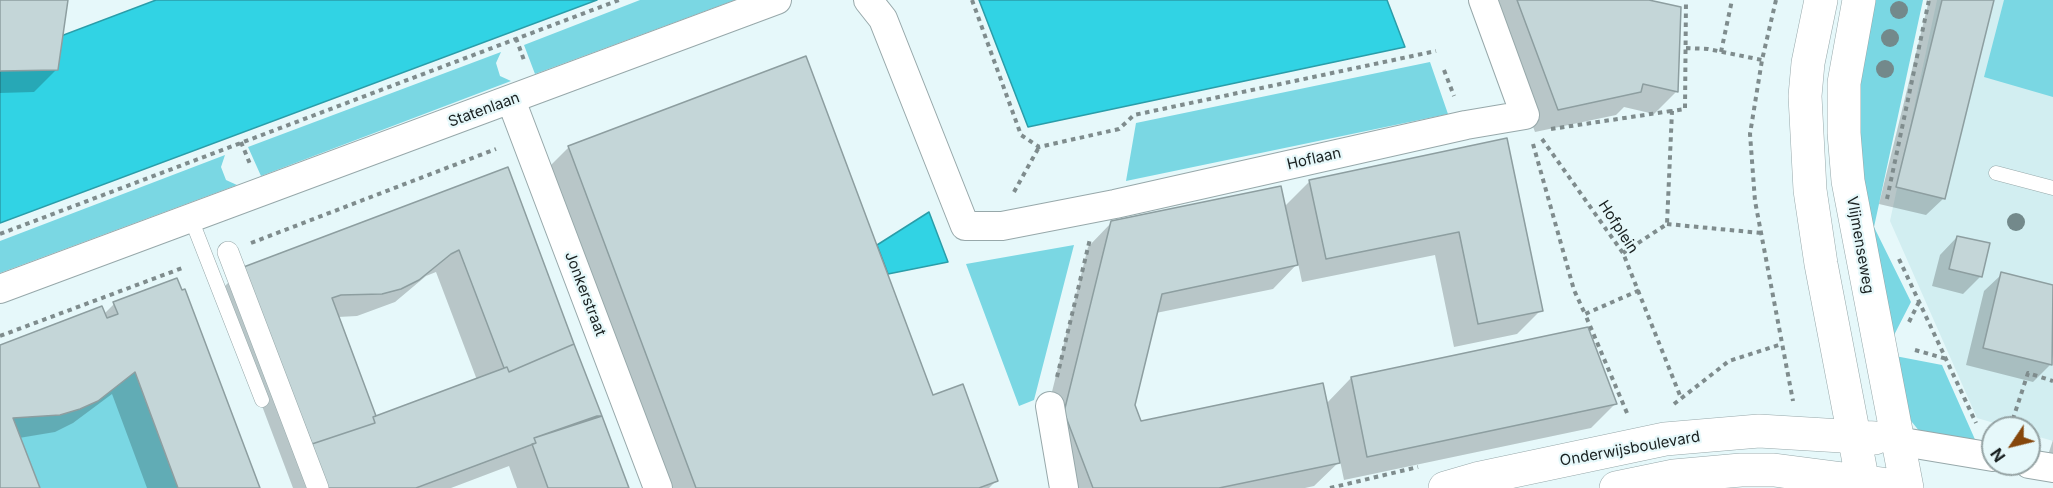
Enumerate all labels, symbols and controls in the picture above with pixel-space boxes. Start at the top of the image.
street label: Statenlaan [446,89,522,131]
street label: Hoflaan [1285,144,1343,174]
street label: Vlijmenseweg [1843,195,1877,295]
street label: Hofplein [1594,197,1642,257]
street label: Jonkerstraat [561,249,609,339]
north arrow [1981,416,2041,476]
street label: Onderwijsboulevard [1559,428,1701,470]
text: N [1986,444,2010,466]

